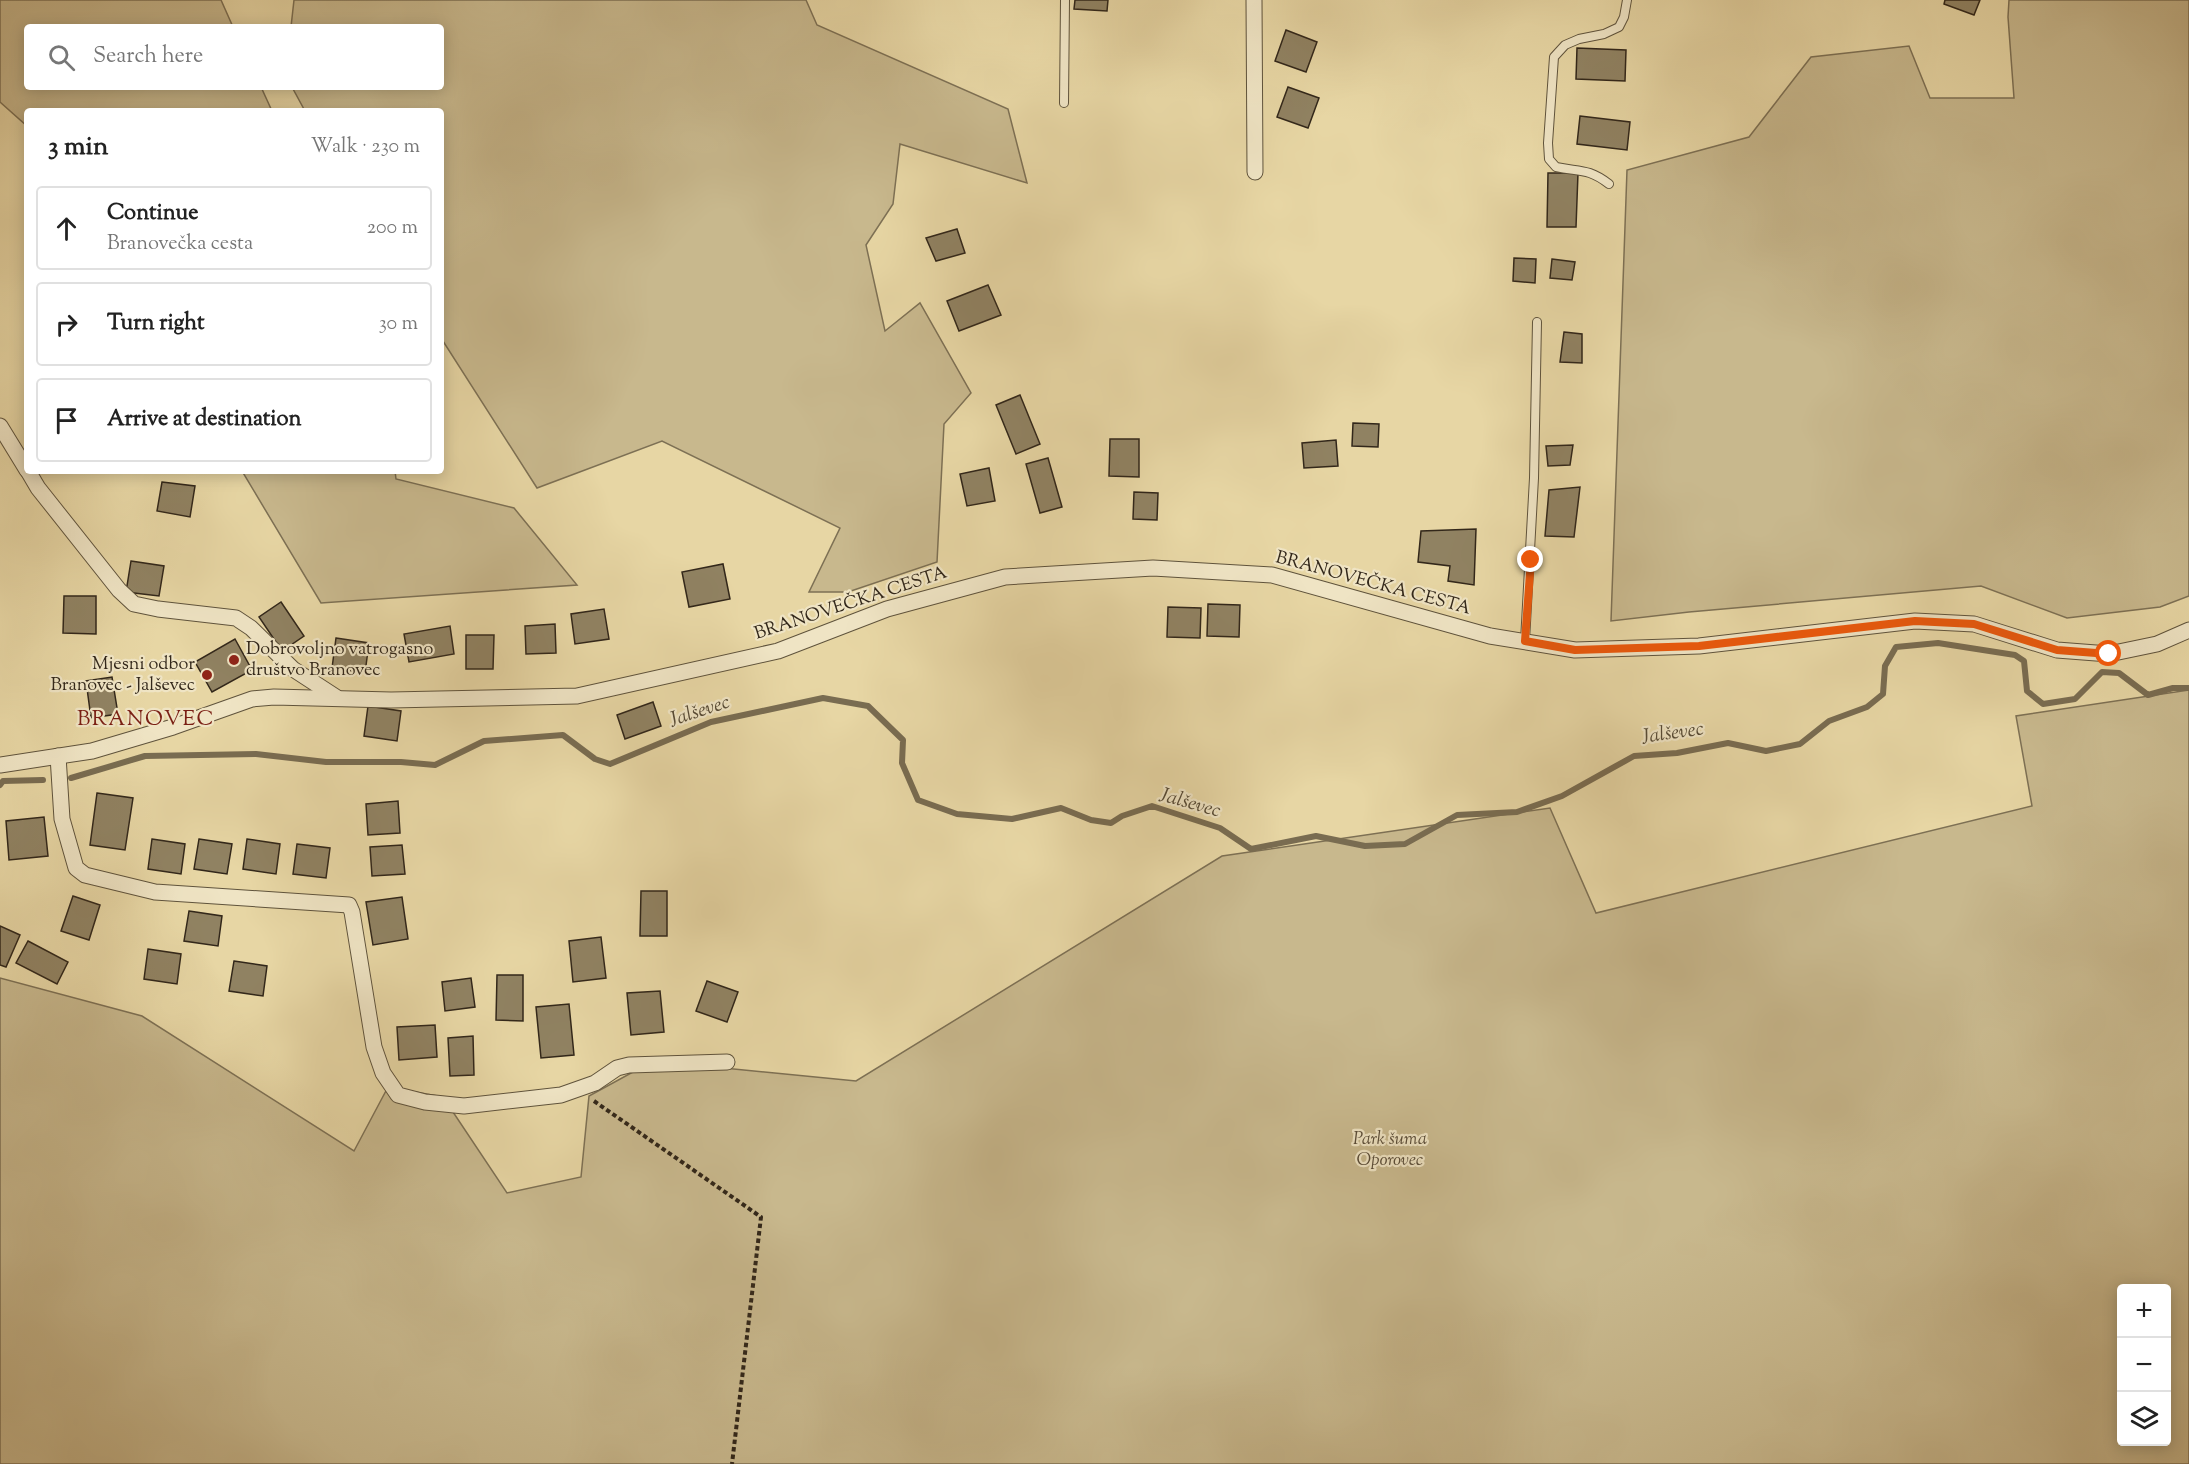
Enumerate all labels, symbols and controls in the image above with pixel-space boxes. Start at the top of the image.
search box [24,24,444,90]
icon: search [45,41,78,74]
text: Search here [93,41,203,73]
text: 3 min [48,129,108,166]
text: Walk · 230 m [311,133,420,162]
text: Continue [107,198,198,230]
icon: ahead [50,212,83,245]
text: 200 m [367,214,418,243]
text: Branovečka cesta [107,230,253,259]
icon: right [50,308,83,341]
text: Turn right [107,308,204,340]
text: 30 m [379,310,418,339]
icon: arrive [50,404,83,437]
text: Arrive at destination [107,404,302,436]
street label: BRANOVEČKA CESTA [1272,544,1474,623]
route end [1517,546,1543,572]
street label: BRANOVEČKA CESTA [751,559,951,647]
place label: Dobrovoljno vatrogasno društvo Branovec [246,637,433,684]
route start [2095,640,2121,666]
place label: Mjesni odbor Branovec - Jalševec [50,652,195,699]
marker: Dobrovoljno vatrogasno društvo Branovec [227,653,241,667]
marker: Mjesni odbor Branovec - Jalševec [200,668,214,682]
water label: Jalševec [665,689,734,736]
district label: BRANOVEC [77,705,215,735]
water label: Jalševec [1639,715,1706,753]
water label: Jalševec [1155,781,1224,827]
park label: Park šuma Oporovec [1353,1127,1427,1174]
map controls [2117,1284,2171,1446]
button: + [2117,1284,2171,1338]
button: − [2117,1338,2171,1392]
button: layers [2117,1392,2171,1446]

